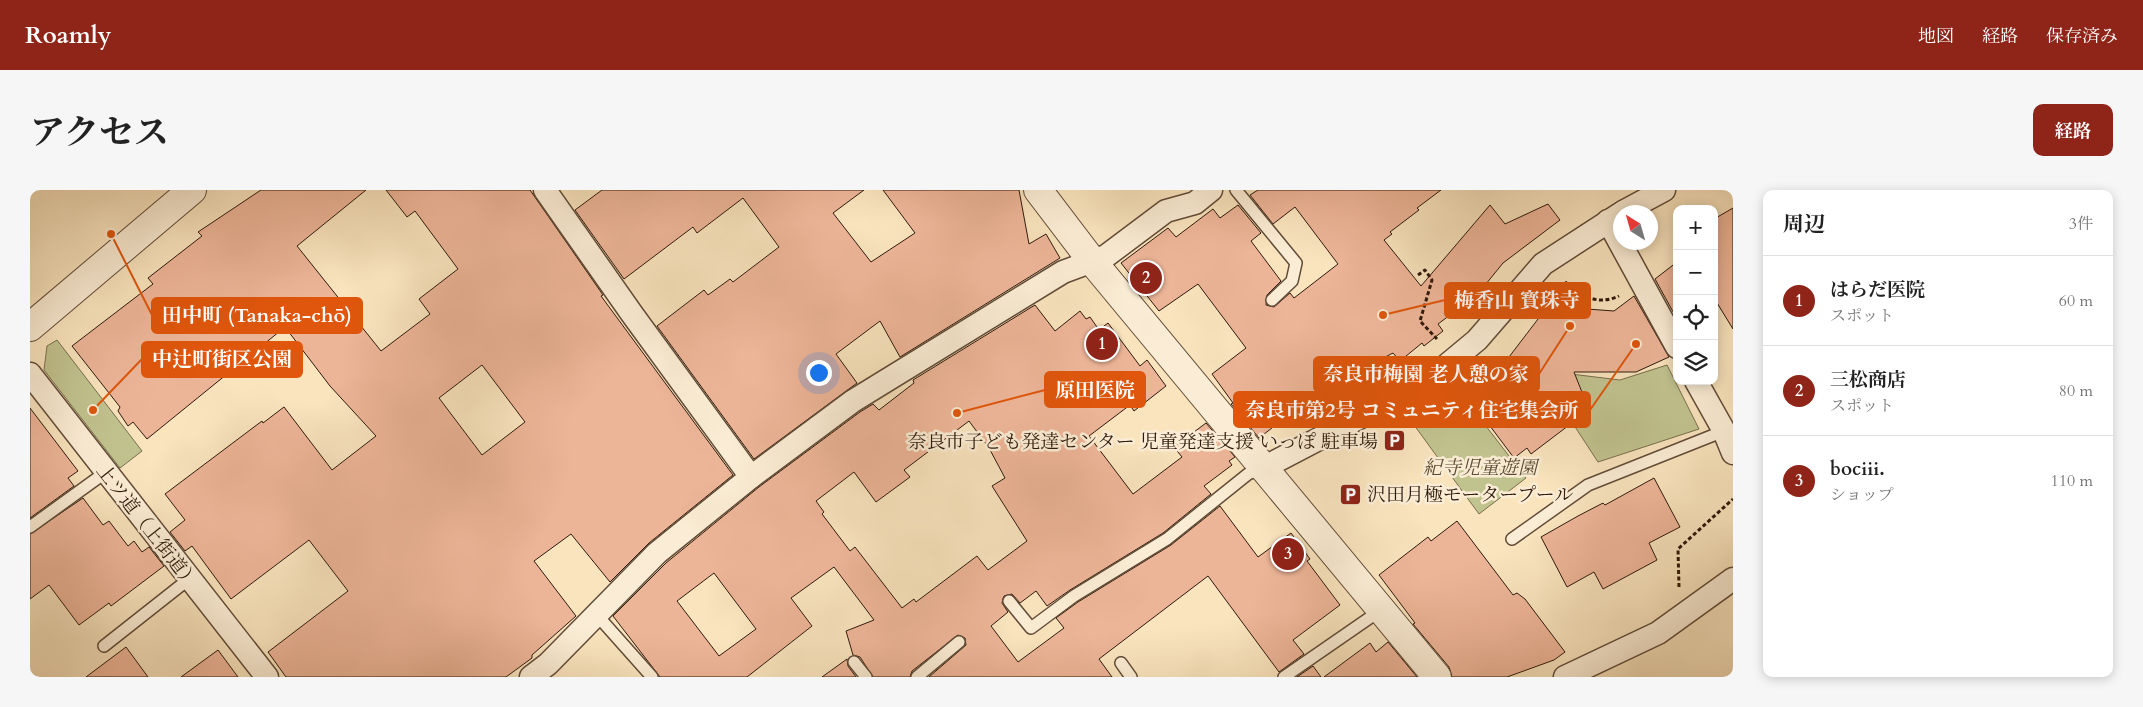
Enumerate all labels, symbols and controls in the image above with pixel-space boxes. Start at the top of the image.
text: Roamly [25,19,111,52]
text: 地図 [1918,24,1954,49]
text: 経路 [1982,24,2018,49]
text: 保存済み [2046,24,2118,49]
button: 経路 [2033,104,2113,156]
text: アクセス [30,109,169,157]
north arrow [1613,205,1658,250]
map controls [1673,205,1718,385]
button: + [1673,205,1718,250]
text: 周辺 [1783,210,1825,239]
text: 3件 [2069,213,2093,235]
button: − [1673,250,1718,295]
pin: 2 [1130,259,1162,297]
text: はらだ医院 [1830,277,1925,303]
callout: 梅香山 寳珠寺 [1445,283,1590,318]
text: 梅香山 寳珠寺 [1454,287,1580,314]
text: 1 [1795,290,1803,312]
text: 60 m [2059,290,2093,312]
button: locate [1673,295,1718,340]
callout: 田中町 (Tanaka-chō) [152,298,362,333]
text: 田中町 (Tanaka-chō) [162,302,352,329]
text: スポット [1830,305,1894,327]
pin: 1 [1086,325,1118,363]
button: layers [1673,340,1718,385]
callout: 中辻町街区公園 [142,342,302,377]
text: 中辻町街区公園 [152,346,292,373]
callout: 奈良市梅園 老人憩の家 [1314,357,1539,392]
your location [806,360,832,386]
text: 奈良市梅園 老人憩の家 [1323,361,1529,388]
text: 三松商店 [1830,367,1906,393]
callout: 原田医院 [1045,372,1145,407]
text: 原田医院 [1055,377,1135,404]
text: 2 [1795,380,1803,402]
text: 80 m [2059,380,2093,402]
callout: 奈良市第2号 コミュニティ住宅集会所 [1234,392,1590,427]
text: スポット [1830,395,1894,417]
text: 奈良市第2号 コミュニティ住宅集会所 [1245,397,1579,424]
place label: 奈良市子ども発達センター 児童発達支援 いっぽ 駐車場 [907,429,1378,455]
parking icon: 奈良市子ども発達センター 児童発達支援 いっぽ 駐車場 [1382,429,1406,453]
park label: 紀寺児童遊園 [1423,455,1540,481]
text: bociii. [1830,456,1885,482]
street label: 上ツ道（上街道） [90,459,204,595]
text: 3 [1795,470,1803,492]
text: 110 m [2051,470,2093,492]
parking icon: 沢田月極モータープール [1339,482,1363,506]
place label: 沢田月極モータープール [1367,482,1573,508]
text: ショップ [1830,484,1894,506]
pin: 3 [1272,535,1304,573]

